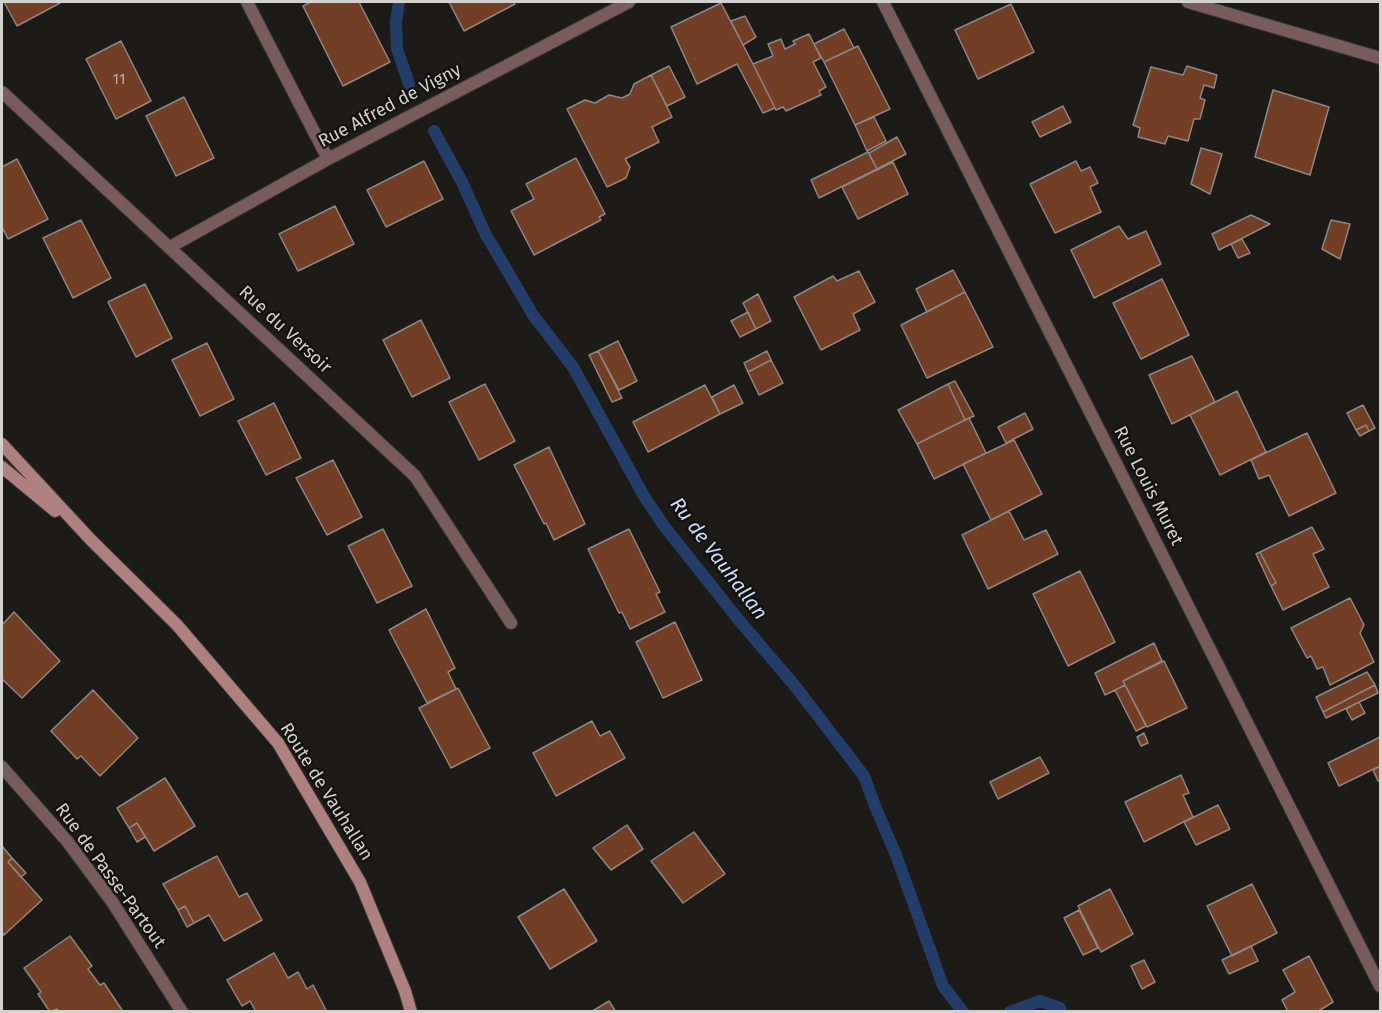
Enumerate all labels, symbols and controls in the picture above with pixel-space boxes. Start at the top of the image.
street label: Rue Alfred de Vigny [315,59,465,153]
house number: 11 [113,71,125,89]
street label: Rue du Versoir [234,282,336,378]
street label: Rue Louis Muret [1109,423,1187,549]
water label: Ru de Vauhallan [664,493,772,625]
street label: Route de Vauhallan [275,719,377,865]
street label: Rue de Passe-Partout [50,799,170,953]

